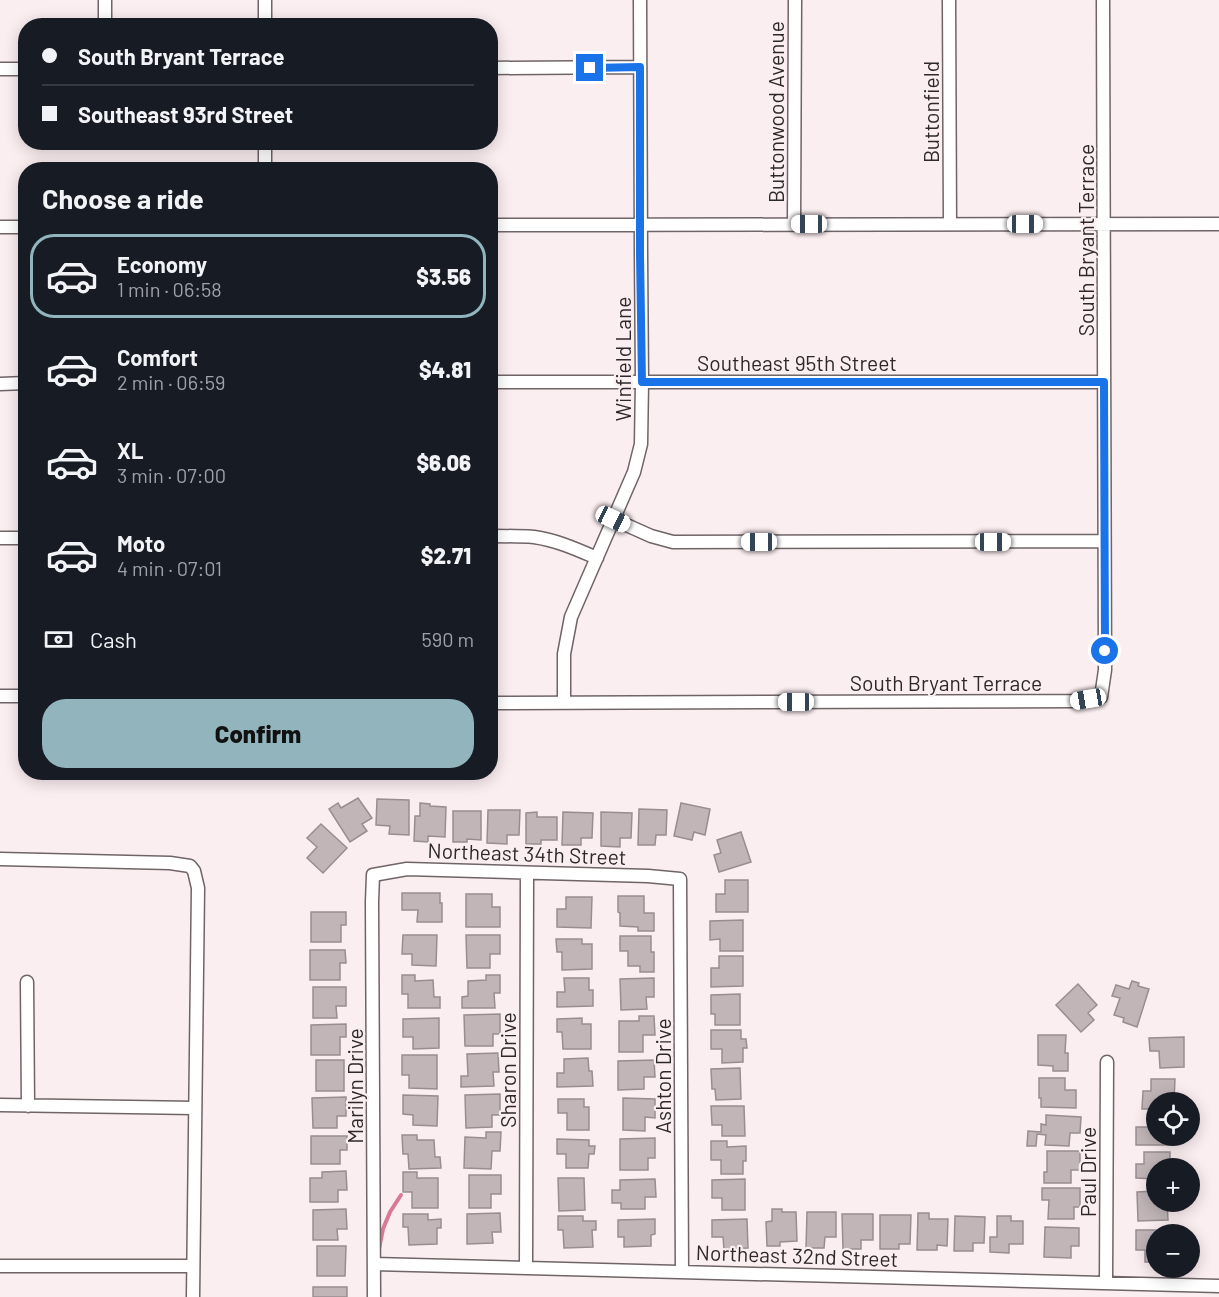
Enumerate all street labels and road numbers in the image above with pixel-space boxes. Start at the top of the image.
street label: Buttonwood Avenue [763,21,788,203]
street label: Buttonfield [918,61,943,163]
street label: South Bryant Terrace [1073,144,1098,336]
street label: Winfield Lane [610,297,635,421]
street label: Southeast 95th Street [697,350,897,375]
street label: South Bryant Terrace [850,670,1042,695]
street label: Northeast 34th Street [427,837,627,869]
street label: Sharon Drive [495,1012,520,1128]
street label: Ashton Drive [650,1018,675,1134]
street label: Marilyn Drive [342,1028,367,1144]
street label: Paul Drive [1075,1127,1100,1217]
street label: Northeast 32nd Street [695,1239,899,1271]

